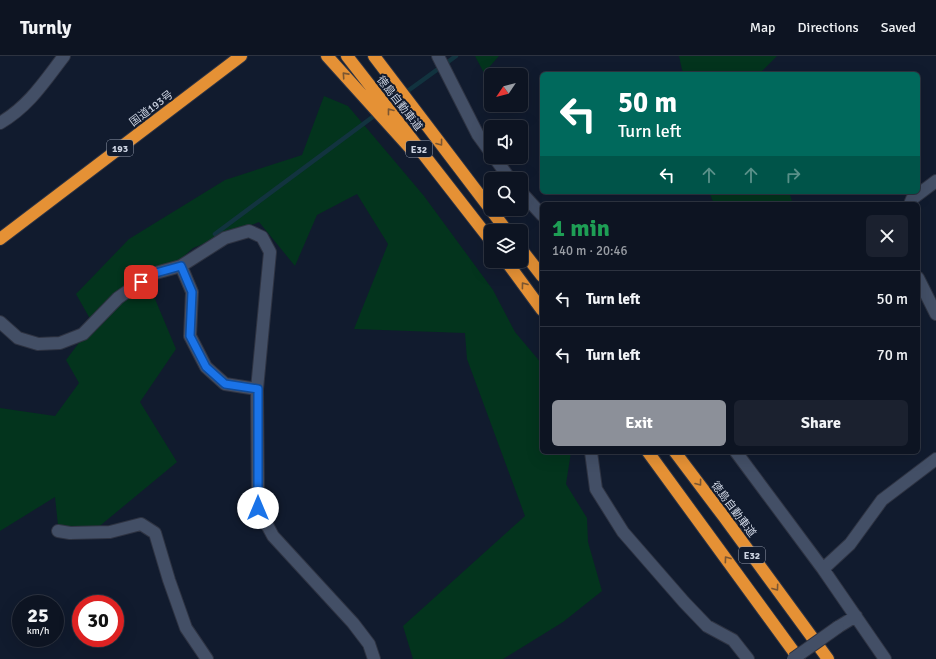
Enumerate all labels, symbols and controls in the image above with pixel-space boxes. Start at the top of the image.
text: Turnly [20,16,72,40]
text: Map [750,19,776,36]
text: Directions [798,19,859,36]
text: Saved [881,19,916,36]
north arrow [484,68,528,112]
map controls [484,68,528,268]
one-way arrow [342,73,349,80]
street label: 徳島自動車道 [374,73,425,133]
text: 50 m [618,86,677,120]
street label: 国道193号 [127,88,176,129]
icon: left [552,88,604,140]
one-way arrow [388,108,395,115]
button: sound [484,120,528,164]
text: Turn left [618,120,681,142]
one-way arrow [436,138,443,145]
road number: 193 [107,140,133,156]
road number: E32 [406,141,432,157]
icon: left [656,164,678,186]
icon: ahead [698,164,720,186]
icon: ahead [740,164,762,186]
icon: right [782,164,804,186]
button: search [484,172,528,216]
text: 1 min [552,213,610,243]
button: close [866,215,908,257]
button: layers [484,224,528,268]
text: 140 m · 20:46 [552,243,628,259]
pin [124,265,158,299]
icon: arrive [130,271,152,293]
one-way arrow [522,283,529,290]
icon: left [552,288,574,310]
text: Turn left [586,290,640,308]
text: 50 m [877,290,908,308]
icon: left [552,344,574,366]
text: Turn left [586,346,640,364]
text: 70 m [877,346,908,364]
button: Exit [552,400,726,446]
button: Share [734,400,908,446]
one-way arrow [694,479,702,486]
street label: 徳島自動車道 [709,479,759,540]
position arrow [237,487,279,529]
road number: E32 [739,547,765,563]
one-way arrow [725,557,732,564]
one-way arrow [771,583,778,590]
speed limit sign: 30 [72,595,124,647]
text: 25 [27,603,49,628]
text: km/h [27,625,49,637]

